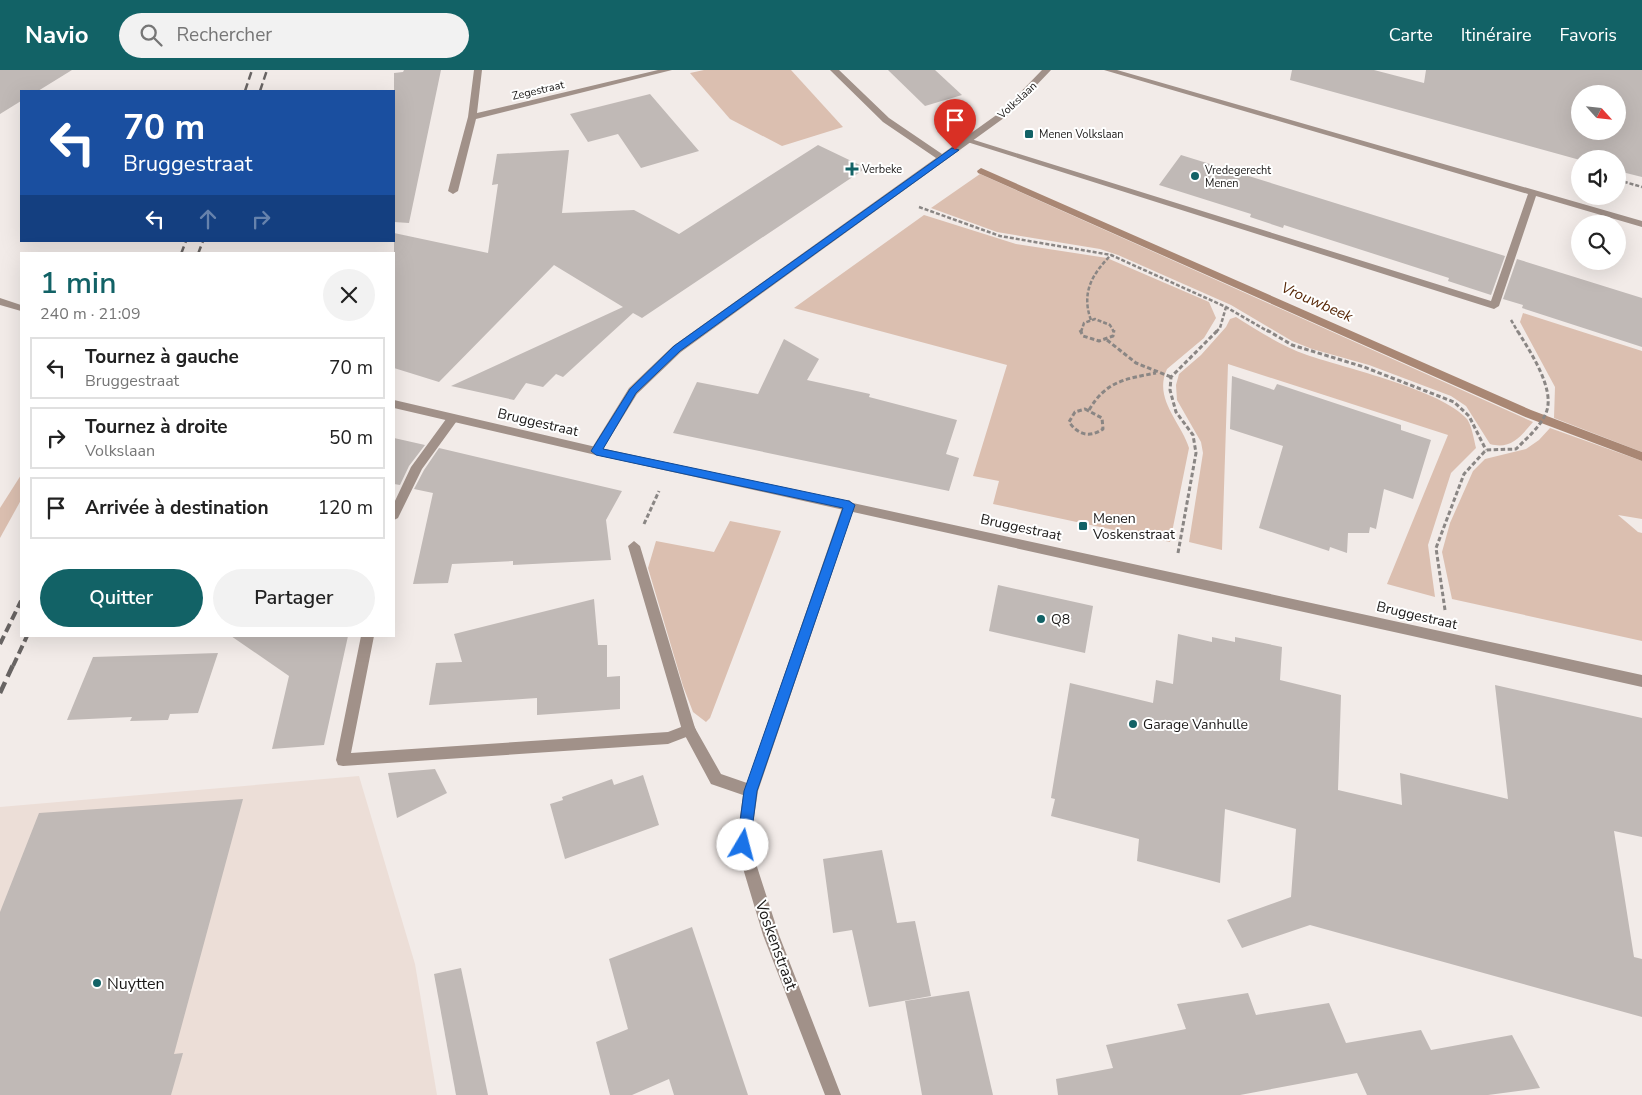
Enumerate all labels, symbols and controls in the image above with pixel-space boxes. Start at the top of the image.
search box [119,13,469,58]
text: Navio [25,19,89,51]
icon: search [137,21,165,49]
text: Rechercher [177,22,272,48]
text: Carte [1389,23,1433,47]
text: Itinéraire [1461,23,1532,47]
text: Favoris [1560,23,1617,47]
street label: Zegestraat [511,77,566,104]
street label: Volkslaan [994,78,1040,123]
north arrow [1571,85,1626,140]
map controls [1571,85,1626,270]
pin [934,99,976,150]
text: 70 m [123,104,205,151]
icon: arrive [941,106,969,134]
icon: left [40,110,105,175]
place label: Menen Volkslaan [1039,127,1124,142]
marker: Menen Volkslaan [1023,128,1035,140]
text: Bruggestraat [123,149,253,179]
button: sound [1571,150,1626,205]
place label: Verbeke [861,162,902,177]
marker: Verbeke [846,163,858,175]
place label: Vredegerecht Menen [1204,163,1271,191]
marker: Vredegerecht Menen [1189,170,1201,182]
icon: left [141,205,169,233]
icon: ahead [194,205,222,233]
icon: right [247,205,275,233]
button: search [1571,215,1626,270]
text: 1 min [40,263,116,304]
button: close [323,269,375,321]
water label: Vrouwbeek [1278,277,1356,327]
text: 240 m · 21:09 [40,303,141,325]
text: Tournez à gauche [85,344,239,370]
icon: left [42,354,70,382]
text: 70 m [329,355,373,381]
text: Bruggestraat [85,370,179,392]
street label: Bruggestraat [496,404,580,441]
text: Tournez à droite [85,414,228,440]
icon: right [42,424,70,452]
text: 50 m [329,425,373,451]
text: Volkslaan [85,440,155,462]
icon: arrive [42,494,70,522]
text: Arrivée à destination [85,495,269,521]
text: 120 m [318,495,373,521]
place label: Menen Voskenstraat [1092,509,1175,544]
street label: Bruggestraat [979,510,1063,545]
marker: Menen Voskenstraat [1077,520,1089,532]
button: Quitter [40,569,203,627]
button: Partager [213,569,375,627]
street label: Bruggestraat [1375,597,1459,634]
place label: Q8 [1051,610,1070,629]
marker: Q8 [1035,613,1047,625]
place label: Garage Vanhulle [1143,715,1248,734]
marker: Garage Vanhulle [1127,718,1139,730]
position arrow [716,818,768,870]
street label: Voskenstraat [749,897,803,993]
place label: Nuytten [107,973,165,995]
marker: Nuytten [91,977,103,989]

